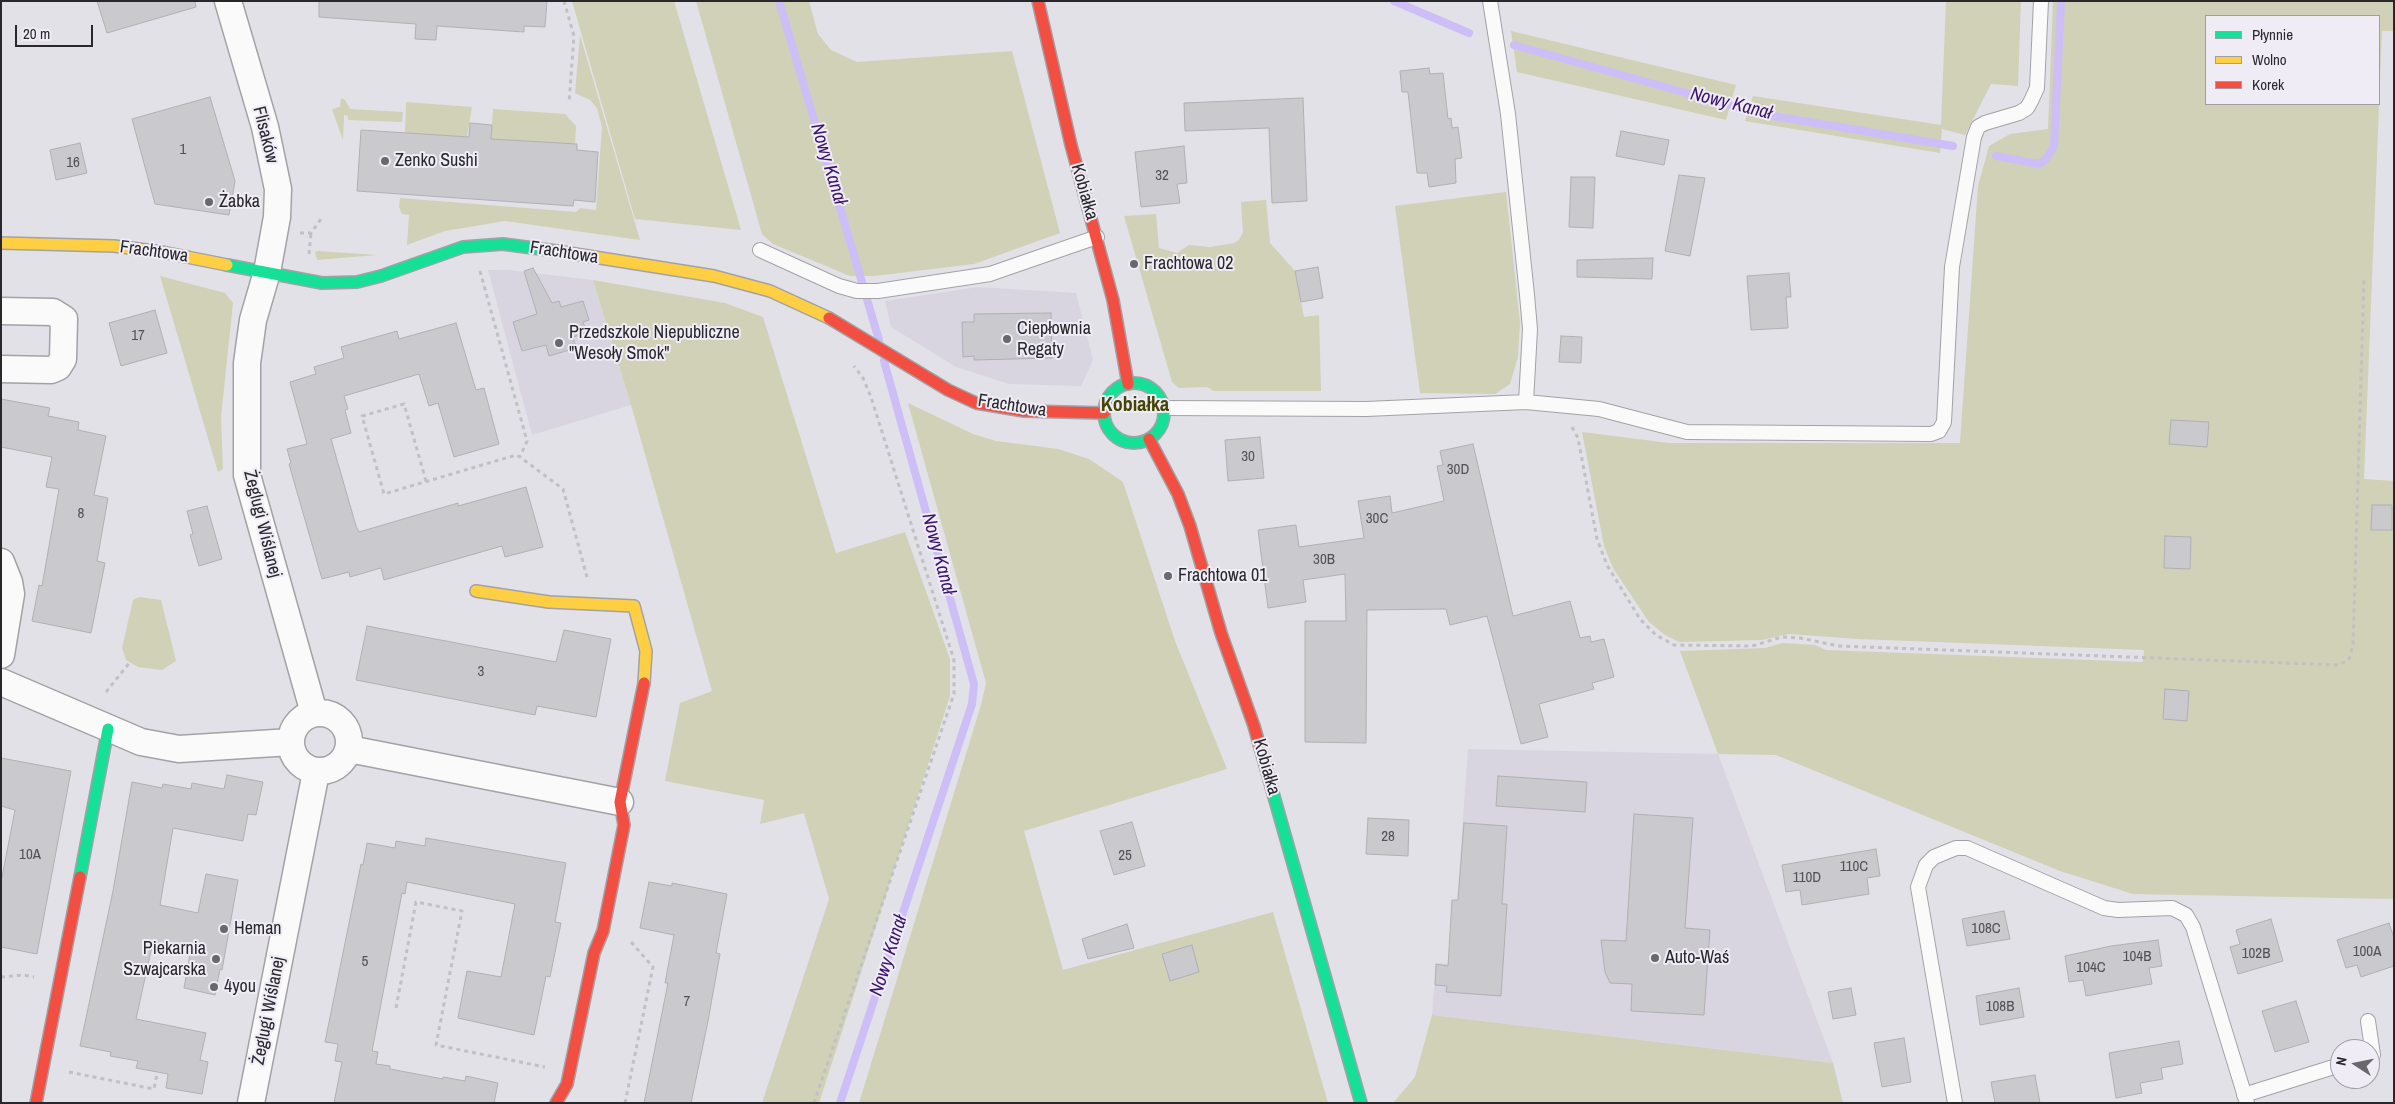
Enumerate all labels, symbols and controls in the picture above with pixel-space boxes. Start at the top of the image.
scale bar [18,15,95,47]
legend [2205,15,2380,105]
text: 20 m [23,23,50,44]
text: Płynnie [2252,24,2293,45]
text: Wolno [2252,49,2287,70]
text: Korek [2252,74,2284,95]
water label: Nowy Kanał [1688,83,1774,125]
street label: Flisaków [247,104,283,166]
water label: Nowy Kanał [805,121,851,207]
house number: 1 [180,141,186,159]
place label: Zenko Sushi [395,150,478,172]
house number: 16 [66,154,80,172]
marker: Zenko Sushi [379,155,391,167]
street label: Kobiałka [1066,161,1102,223]
house number: 32 [1155,167,1169,185]
place label: Żabka [219,191,260,213]
marker: Żabka [203,196,215,208]
street label: Frachtowa [118,237,190,267]
street label: Frachtowa [528,237,600,269]
place label: Frachtowa 02 [1144,253,1233,275]
marker: Frachtowa 02 [1128,258,1140,270]
place label: Ciepłownia Regaty [1017,318,1091,360]
place label: Przedszkole Niepubliczne "Wesoły Smok" [569,322,740,364]
house number: 17 [131,327,145,345]
marker: Ciepłownia Regaty [1001,333,1013,345]
marker: Przedszkole Niepubliczne "Wesoły Smok" [553,337,565,349]
street label: Frachtowa [976,390,1048,422]
district label: Kobiałka [1101,394,1169,418]
house number: 30 [1241,448,1255,466]
house number: 30D [1447,461,1469,479]
street label: Żeglugi Wiślanej [238,468,286,580]
house number: 8 [78,505,84,523]
house number: 30C [1366,510,1388,528]
water label: Nowy Kanał [916,511,960,597]
house number: 30B [1313,551,1335,569]
place label: Frachtowa 01 [1178,565,1267,587]
marker: Frachtowa 01 [1162,570,1174,582]
house number: 3 [478,663,484,681]
street label: Kobiałka [1248,736,1284,798]
house number: 28 [1381,828,1395,846]
house number: 10A [19,846,41,864]
house number: 25 [1118,847,1132,865]
house number: 110C [1840,858,1868,876]
house number: 110D [1793,869,1821,887]
water label: Nowy Kanał [865,913,913,999]
place label: Heman [234,918,282,940]
house number: 108C [1971,920,2001,938]
marker: Heman [218,923,230,935]
place label: Piekarnia Szwajcarska [123,938,206,981]
house number: 100A [2353,943,2381,961]
house number: 102B [2242,945,2270,963]
place label: Auto-Waś [1665,947,1729,969]
house number: 104B [2123,948,2151,966]
marker: Auto-Waś [1649,952,1661,964]
marker: Piekarnia Szwajcarska [210,953,222,965]
house number: 5 [362,953,368,971]
street label: Żeglugi Wiślanej [248,955,290,1067]
house number: 104C [2076,959,2106,977]
place label: 4you [224,976,256,998]
marker: 4you [208,981,220,993]
house number: 7 [684,993,690,1011]
house number: 108B [1986,998,2014,1016]
north arrow [2330,1039,2380,1089]
text: N [2332,1056,2351,1067]

